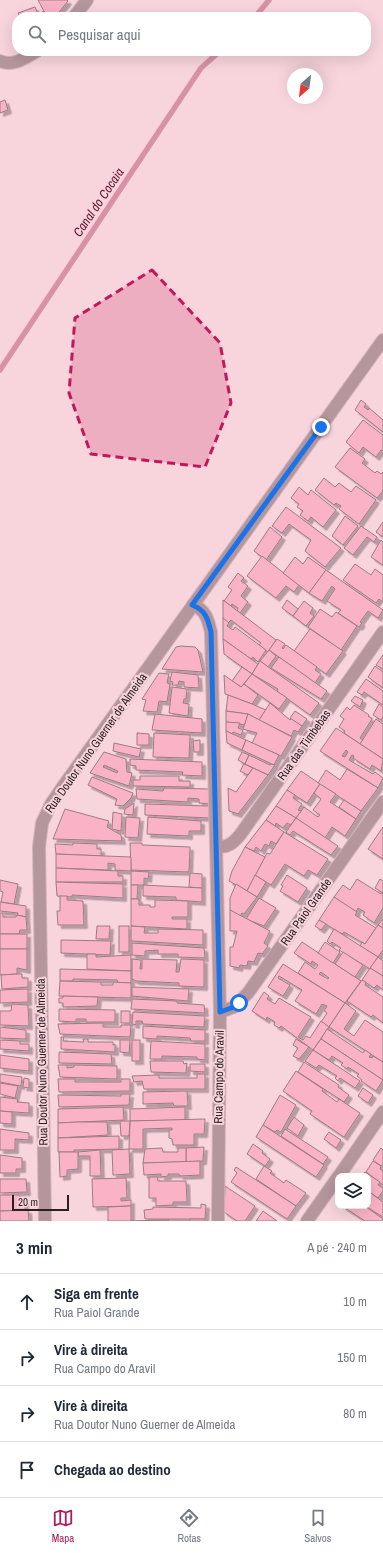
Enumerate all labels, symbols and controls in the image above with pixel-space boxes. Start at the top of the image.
search box [12,12,371,56]
icon: search [26,23,48,45]
text: Pesquisar aqui [58,24,141,45]
north arrow [287,68,323,104]
water label: Canal do Cocaia [69,165,128,240]
route end [312,418,330,436]
street label: Rua Doutor Nuno Guerner de Almeida [41,669,151,816]
street label: Rua das Timbebas [274,706,334,783]
street label: Rua Paiol Grande [277,875,335,949]
street label: Rua Doutor Nuno Guerner de Almeida [33,978,51,1146]
route start [230,994,248,1012]
street label: Rua Campo do Aravil [210,1030,228,1124]
map controls [335,1173,371,1209]
button: layers [335,1173,371,1209]
scale bar [12,1193,69,1212]
text: 20 m [18,1195,38,1209]
text: 3 min [16,1236,52,1259]
text: A pé · 240 m [307,1239,367,1256]
text: Siga em frente [54,1283,139,1304]
icon: ahead [16,1291,38,1313]
text: 10 m [343,1293,367,1310]
text: Rua Paiol Grande [54,1304,139,1321]
text: Vire à direita [54,1339,128,1360]
icon: right [16,1347,38,1369]
text: 150 m [337,1349,367,1366]
text: Rua Campo do Aravil [54,1360,155,1377]
text: Vire à direita [54,1395,128,1416]
icon: right [16,1403,38,1425]
text: 80 m [343,1405,367,1422]
text: Rua Doutor Nuno Guerner de Almeida [54,1416,235,1433]
icon: arrive [16,1459,38,1481]
text: Chegada ao destino [54,1459,171,1480]
tab: Mapa [52,1507,74,1545]
tab: Rotas [177,1507,201,1545]
tab: Salvos [304,1507,331,1545]

